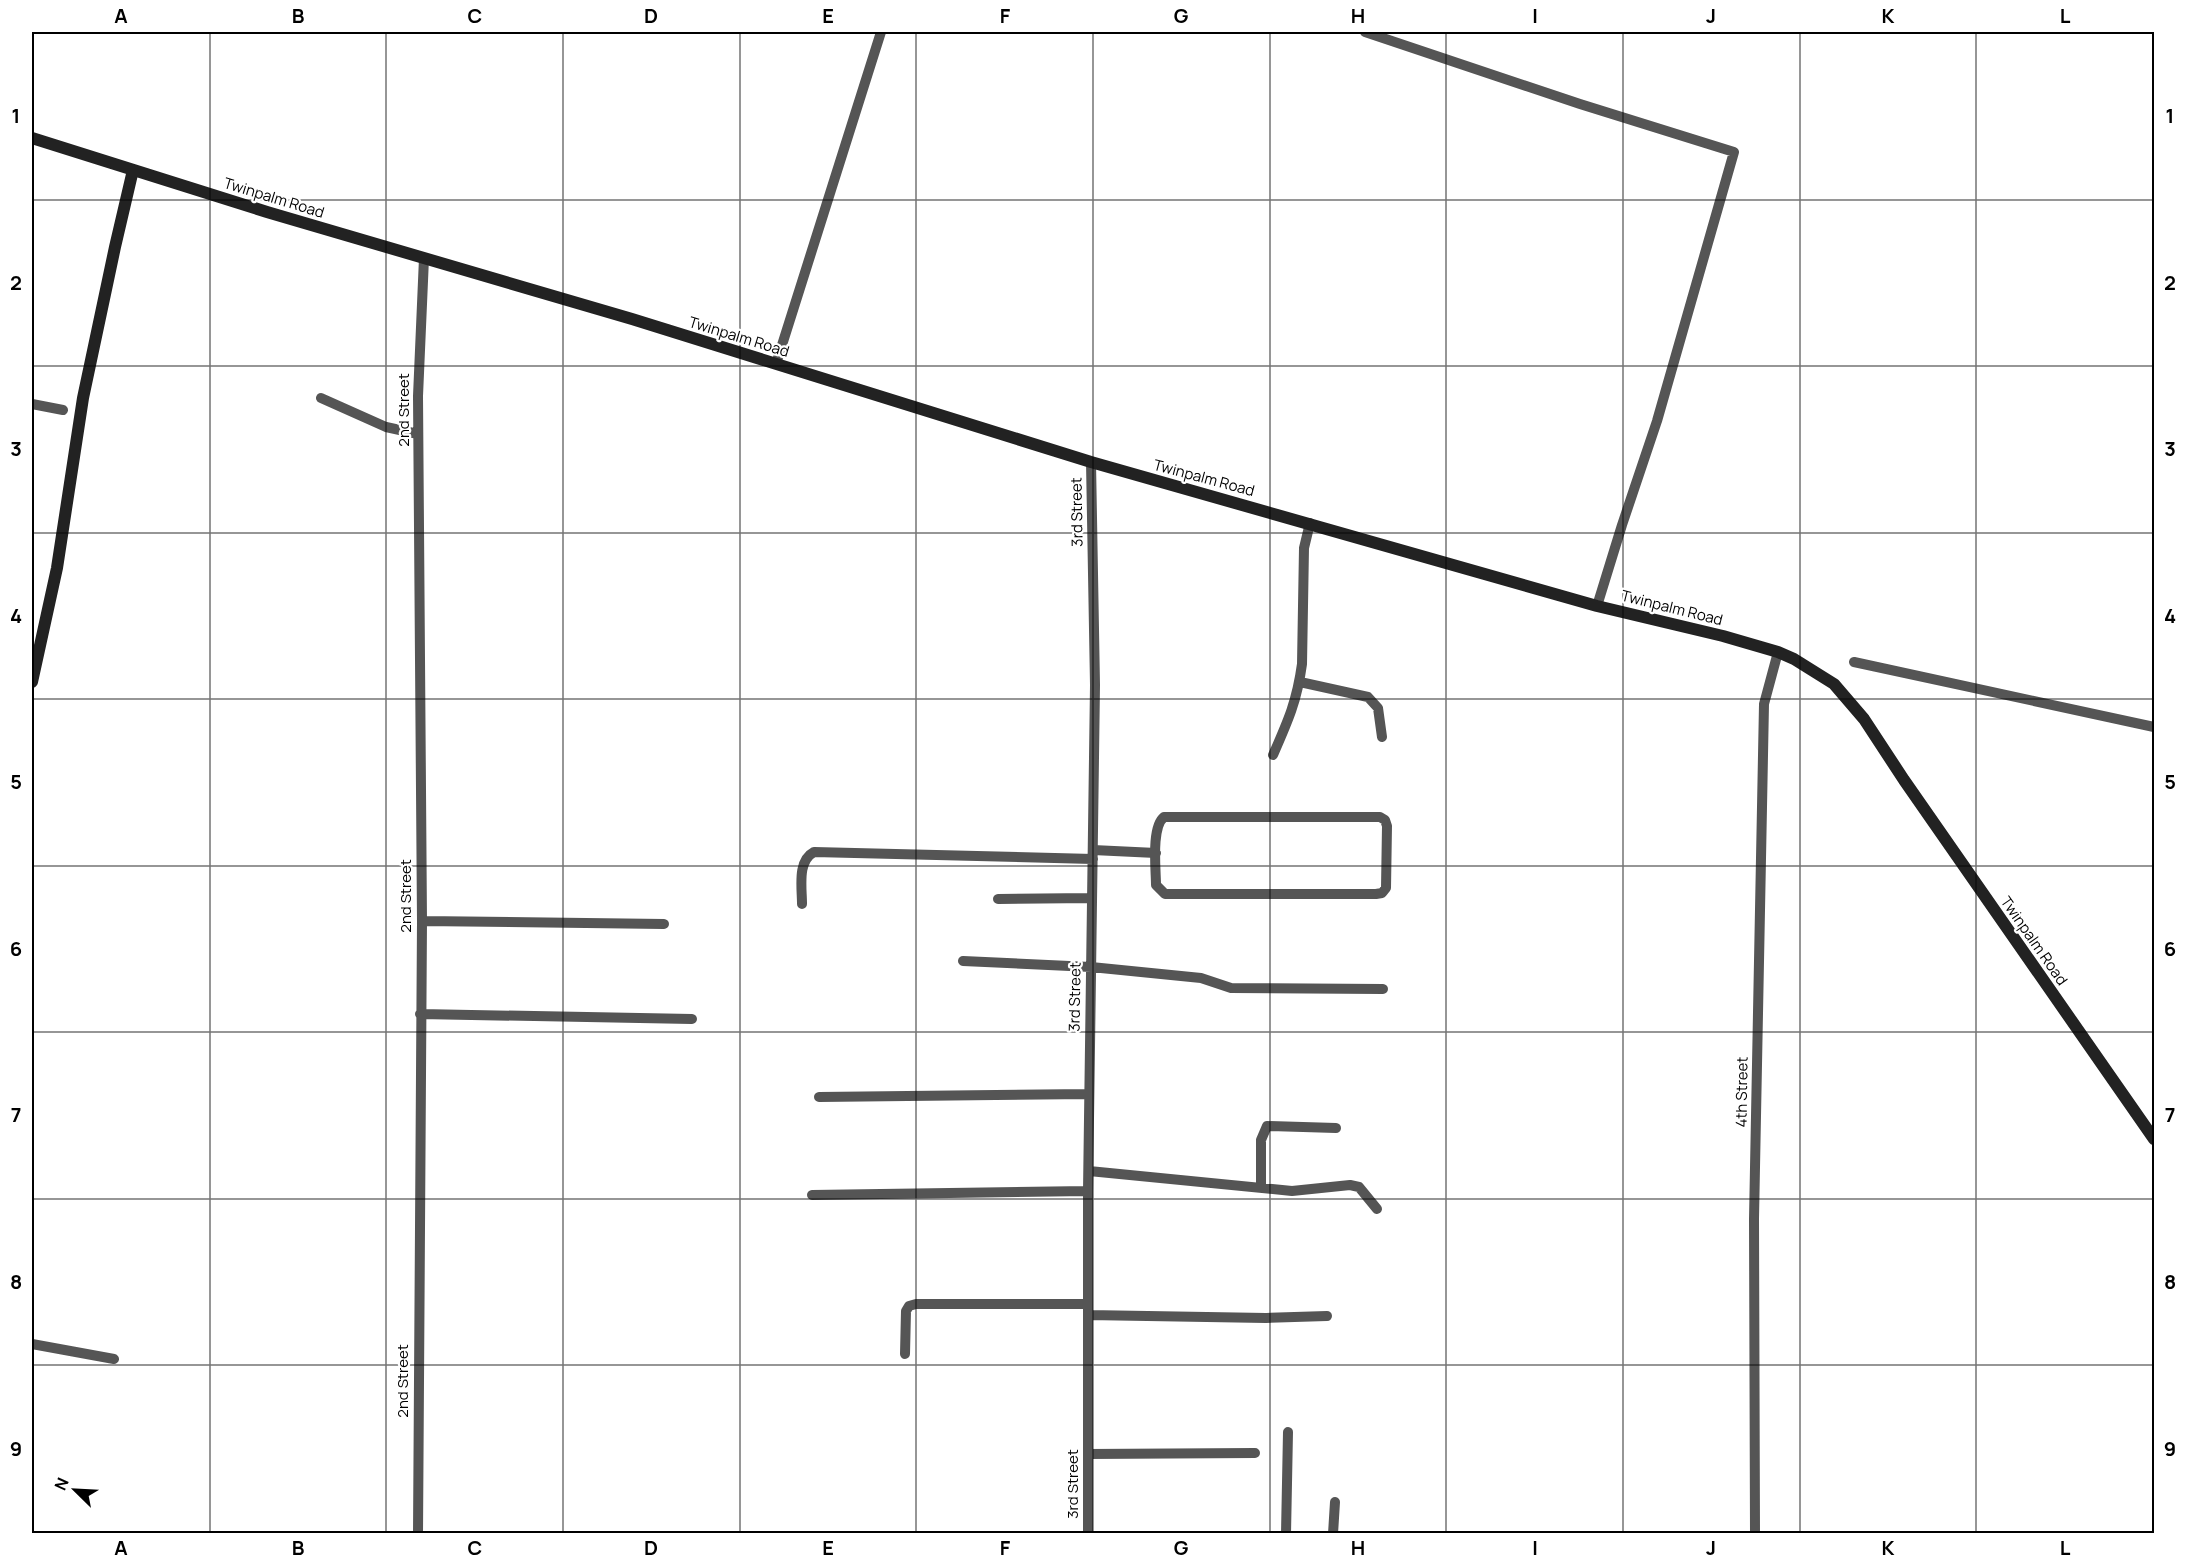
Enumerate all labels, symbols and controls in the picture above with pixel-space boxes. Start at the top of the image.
text: A [114,2,128,29]
text: B [292,2,305,29]
text: C [468,2,482,29]
text: D [644,2,658,29]
text: E [822,2,834,29]
text: F [1000,2,1011,29]
text: G [1174,2,1189,29]
text: H [1351,2,1365,29]
text: I [1532,2,1538,29]
text: J [1706,2,1716,29]
text: K [1882,2,1895,29]
text: L [2060,2,2071,29]
text: 1 [12,102,20,129]
text: 1 [2166,102,2174,129]
street label: Twinpalm Road [221,172,327,223]
text: 2 [10,269,22,296]
text: 2 [2164,269,2176,296]
street label: Twinpalm Road [686,311,792,362]
street label: 2nd Street [393,373,414,447]
text: 3 [10,435,22,462]
text: 3 [2164,435,2176,462]
street label: Twinpalm Road [1151,454,1257,501]
street label: 3rd Street [1065,477,1088,547]
street label: Twinpalm Road [1619,585,1725,630]
text: 4 [10,602,22,629]
text: 4 [2164,602,2176,629]
text: 5 [10,768,22,795]
text: 5 [2164,768,2176,795]
street label: 2nd Street [395,859,416,933]
street label: Twinpalm Road [1996,892,2073,989]
text: 6 [10,935,22,962]
text: 6 [2164,935,2176,962]
street label: 3rd Street [1063,962,1086,1032]
street label: 4th Street [1730,1056,1753,1128]
text: 7 [11,1101,21,1128]
text: 7 [2165,1101,2175,1128]
text: 8 [10,1268,22,1295]
text: 8 [2164,1268,2176,1295]
street label: 2nd Street [392,1344,413,1418]
text: 9 [10,1435,22,1462]
text: 9 [2164,1435,2176,1462]
street label: 3rd Street [1062,1449,1083,1519]
north arrow [45,1460,105,1520]
text: N [49,1474,74,1494]
text: A [114,1534,128,1561]
text: B [292,1534,305,1561]
text: C [468,1534,482,1561]
text: D [644,1534,658,1561]
text: E [822,1534,834,1561]
text: F [1000,1534,1011,1561]
text: G [1174,1534,1189,1561]
text: H [1351,1534,1365,1561]
text: I [1532,1534,1538,1561]
text: J [1706,1534,1716,1561]
text: K [1882,1534,1895,1561]
text: L [2060,1534,2071,1561]

